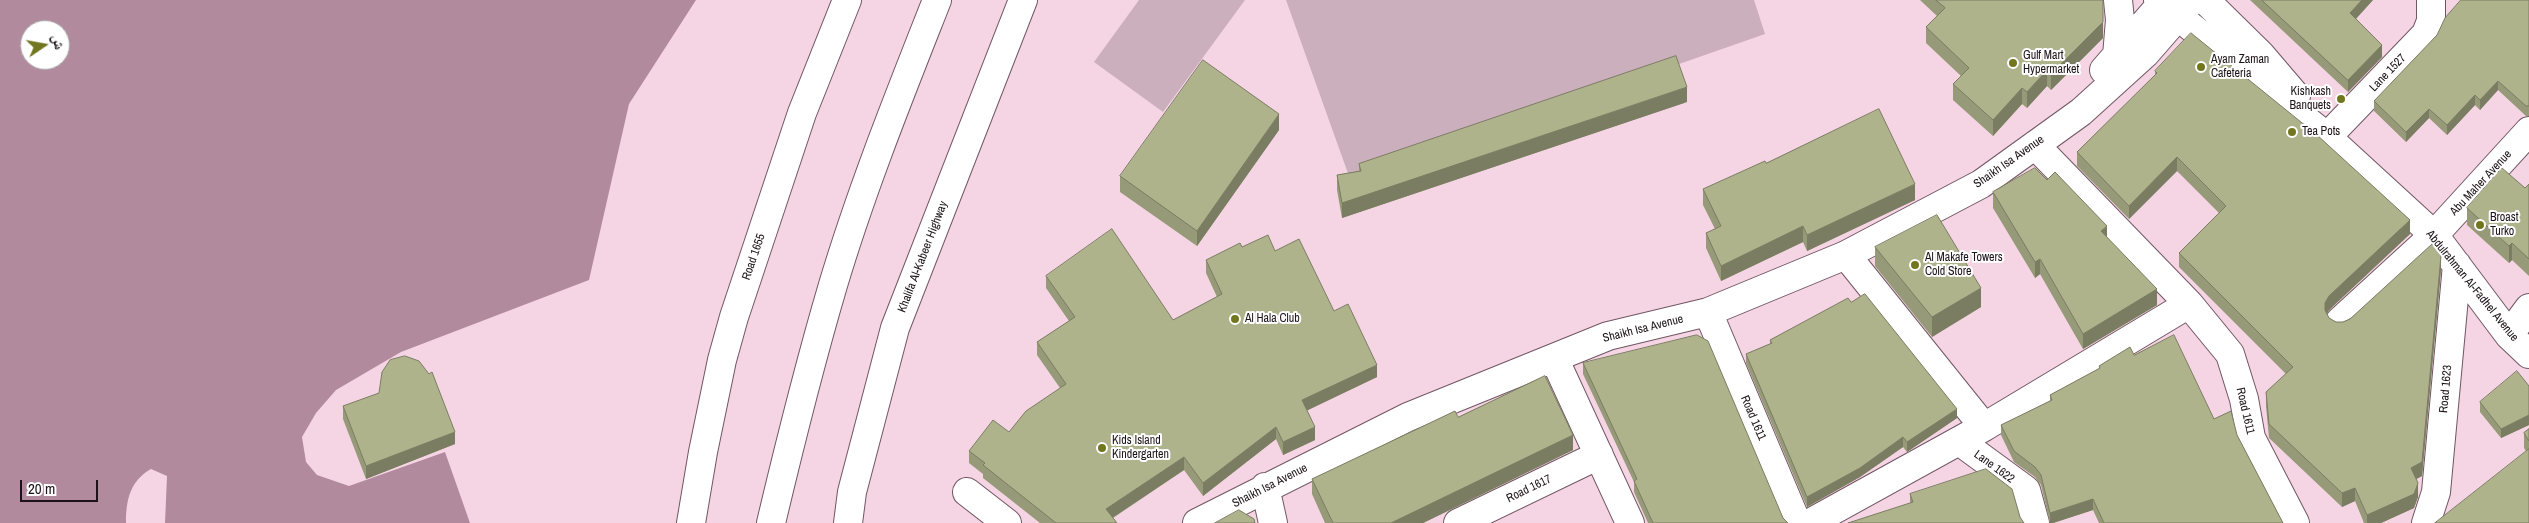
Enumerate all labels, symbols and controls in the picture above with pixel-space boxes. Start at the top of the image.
north arrow [20,20,70,70]
text: ش [48,33,69,51]
place label: Gulf Mart Hypermarket [2023,49,2079,77]
street label: Lane 1527 [2367,51,2409,95]
place label: Ayam Zaman Cafeteria [2211,53,2269,81]
marker: Gulf Mart Hypermarket [2007,57,2019,69]
marker: Ayam Zaman Cafeteria [2195,61,2207,73]
place label: Kishkash Banquets [2289,85,2331,113]
marker: Kishkash Banquets [2335,93,2347,105]
place label: Tea Pots [2302,125,2340,139]
marker: Tea Pots [2286,126,2298,138]
street label: Shaikh Isa Avenue [1971,132,2047,192]
street label: Abu Maher Avenue [2447,147,2515,219]
street label: Khalifa Al-Kabeer Highway [895,199,951,315]
place label: Broast Turko [2490,211,2518,239]
marker: Broast Turko [2474,219,2486,231]
street label: Abdulrahman Al-Fadhel Avenue [2423,228,2521,344]
street label: Road 1655 [739,232,769,282]
place label: Al Makafe Towers Cold Store [1925,251,2003,279]
marker: Al Makafe Towers Cold Store [1909,259,1921,271]
place label: Al Hala Club [1245,312,1300,326]
street label: Shaikh Isa Avenue [1601,312,1685,346]
marker: Al Hala Club [1229,313,1241,325]
street label: Road 1623 [2437,364,2455,414]
street label: Road 1611 [2233,386,2257,436]
street label: Road 1611 [1737,393,1769,443]
place label: Kids Island Kindergarten [1112,434,1169,462]
marker: Kids Island Kindergarten [1096,442,1108,454]
street label: Lane 1622 [1971,448,2017,486]
street label: Shaikh Isa Avenue [1230,461,1310,511]
scale bar [22,470,100,502]
street label: Road 1617 [1504,472,1554,506]
text: 20 m [28,478,55,499]

